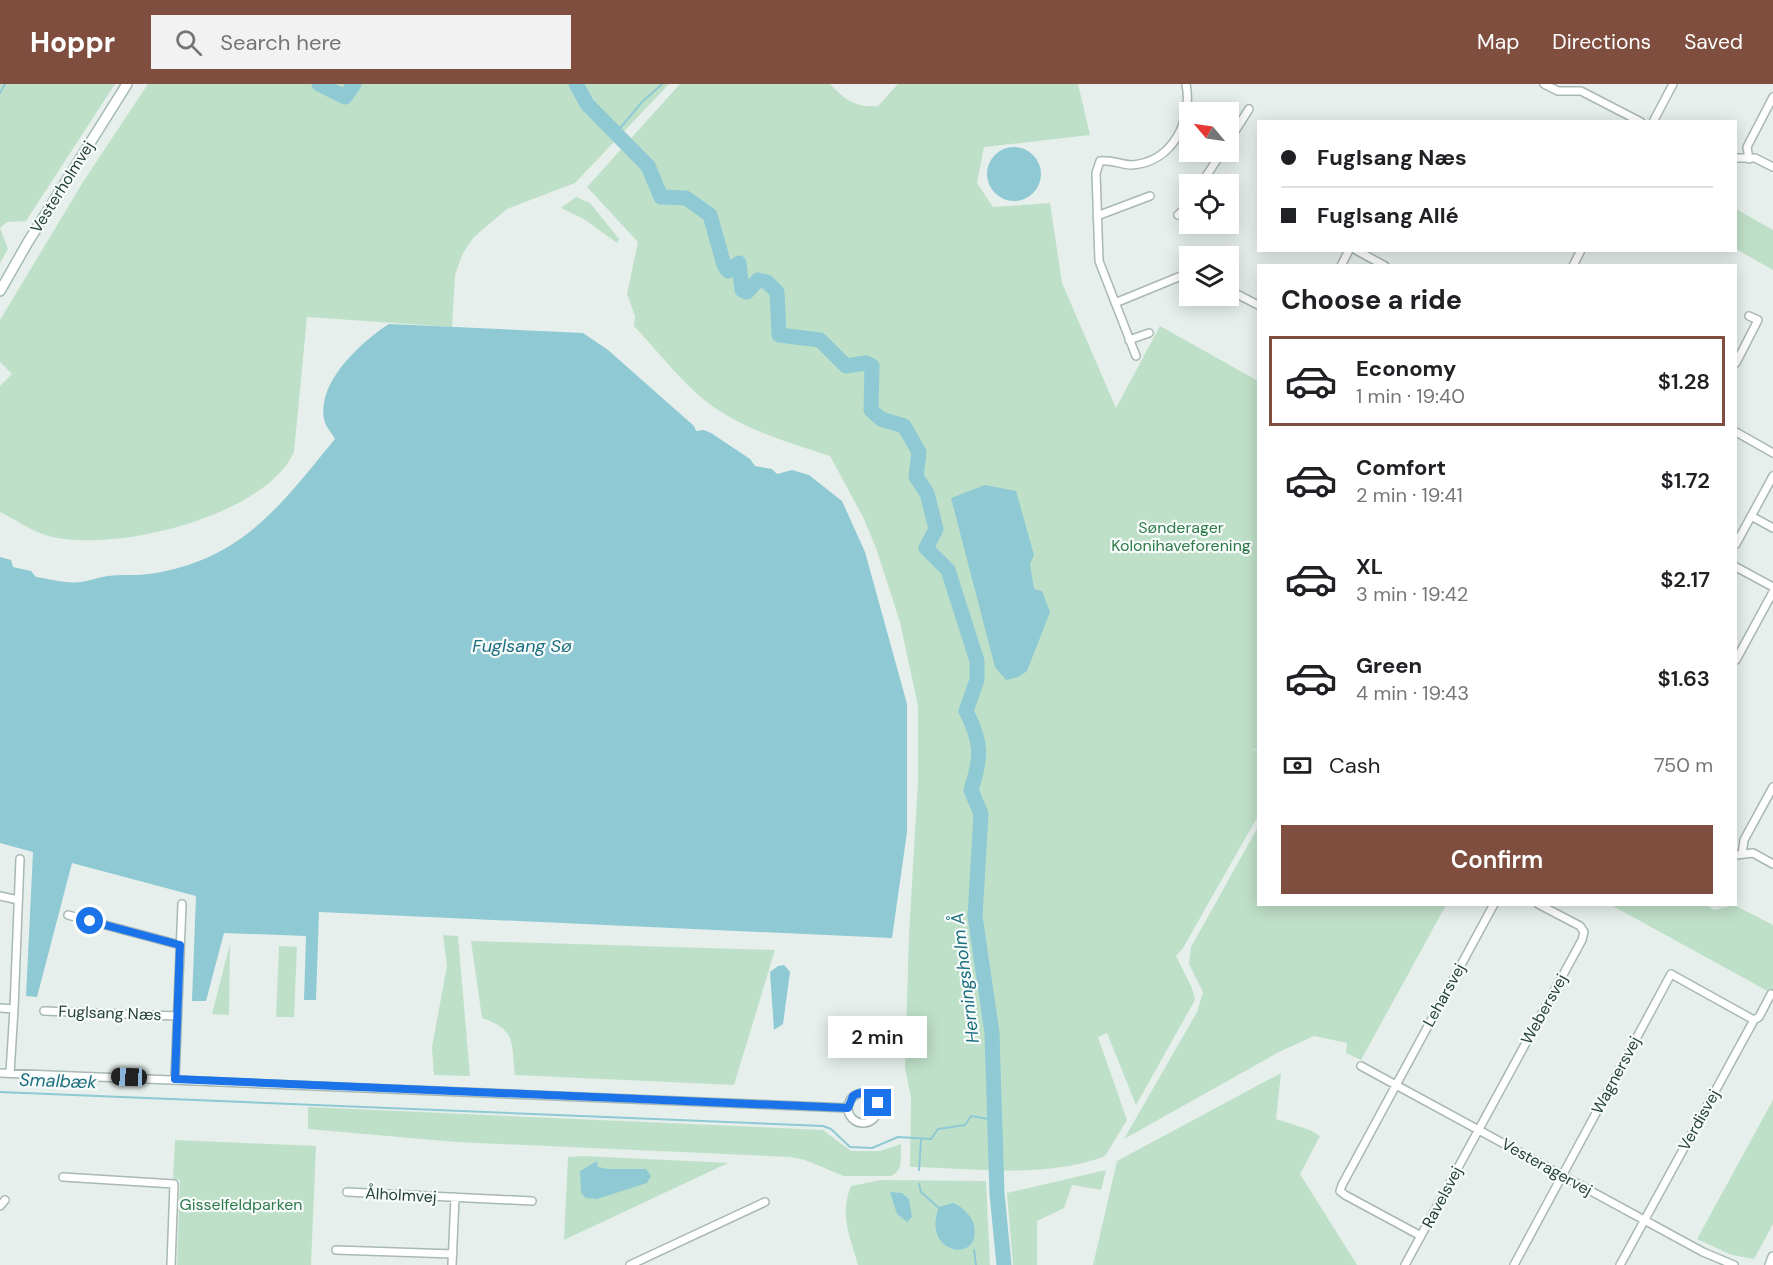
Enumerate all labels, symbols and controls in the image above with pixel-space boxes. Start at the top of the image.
search box [151,15,571,69]
text: Hoppr [30,24,115,61]
icon: search [172,26,205,59]
text: Search here [220,28,342,57]
text: Map [1477,28,1519,56]
text: Directions [1552,28,1651,56]
text: Saved [1684,28,1743,56]
north arrow [1179,102,1239,162]
map controls [1179,102,1239,306]
street label: Vesterholmvej [25,137,99,237]
text: Fuglsang Næs [1317,143,1467,172]
button: locate [1179,174,1239,234]
text: Fuglsang Allé [1317,201,1459,230]
button: layers [1179,246,1239,306]
text: Choose a ride [1281,282,1462,317]
icon: car [1284,354,1338,408]
text: Economy [1356,354,1456,383]
text: $1.28 [1658,367,1710,396]
text: 1 min · 19:40 [1356,383,1465,409]
icon: car [1284,453,1338,507]
text: Comfort [1356,453,1446,482]
text: $1.72 [1661,466,1710,495]
text: 2 min · 19:41 [1356,482,1463,508]
park label: Sønderager Kolonihaveforening [1111,517,1251,556]
icon: car [1284,552,1338,606]
text: XL [1356,552,1383,581]
text: $2.17 [1660,565,1710,594]
text: 3 min · 19:42 [1356,581,1468,607]
water label: Fuglsang Sø [472,634,572,658]
icon: car [1284,651,1338,705]
text: Green [1356,651,1422,680]
text: $1.63 [1658,664,1710,693]
text: 4 min · 19:43 [1356,680,1469,706]
icon: cash [1281,749,1314,782]
text: Cash [1329,751,1380,780]
text: 750 m [1654,752,1713,778]
button: Confirm [1281,825,1713,894]
route start [76,907,103,934]
water label: Herningsholm Å [945,911,985,1045]
street label: Leharsvej [1418,959,1470,1031]
street label: Webersvej [1516,970,1572,1048]
street label: Fuglsang Næs [58,1001,162,1025]
callout: 2 min [828,1016,928,1058]
text: 2 min [851,1024,904,1050]
street label: Wagnersvej [1587,1032,1645,1118]
car [111,1067,147,1087]
water label: Smalbæk [19,1068,98,1094]
street label: Verdisvej [1674,1086,1724,1154]
route end [864,1089,891,1116]
street label: Vesteragervej [1498,1133,1596,1201]
street label: Ravelsvej [1417,1162,1467,1232]
street label: Ålholmvej [365,1183,437,1207]
park label: Gisselfeldparken [180,1194,302,1215]

